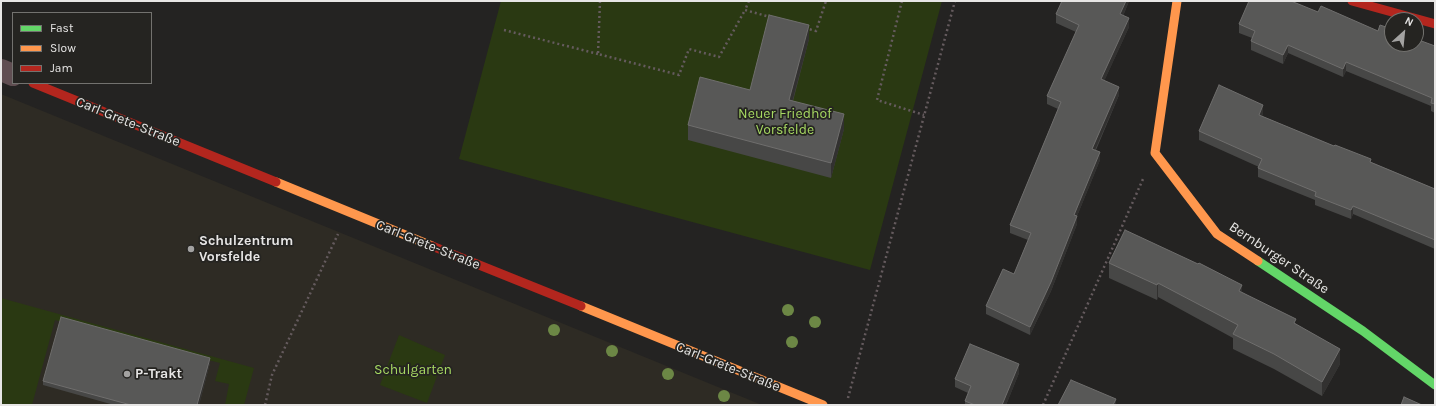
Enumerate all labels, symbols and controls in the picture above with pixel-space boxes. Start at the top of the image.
legend [12,12,152,84]
north arrow [1384,12,1424,52]
text: N [1403,14,1416,29]
text: Fast [50,21,73,35]
text: Slow [50,41,76,55]
text: Jam [50,61,73,75]
street label: Carl-Grete-Straße [73,93,183,151]
park label: Neuer Friedhof Vorsfelde [738,106,832,138]
street label: Carl-Grete-Straße [373,216,483,274]
street label: Bernburger Straße [1226,218,1332,298]
place label: Schulzentrum Vorsfelde [199,233,293,266]
marker: Schulzentrum Vorsfelde [186,244,196,254]
street label: Carl-Grete-Straße [673,338,783,396]
park label: Schulgarten [374,362,452,378]
place label: P-Trakt [135,366,182,382]
marker: P-Trakt [122,369,132,379]

